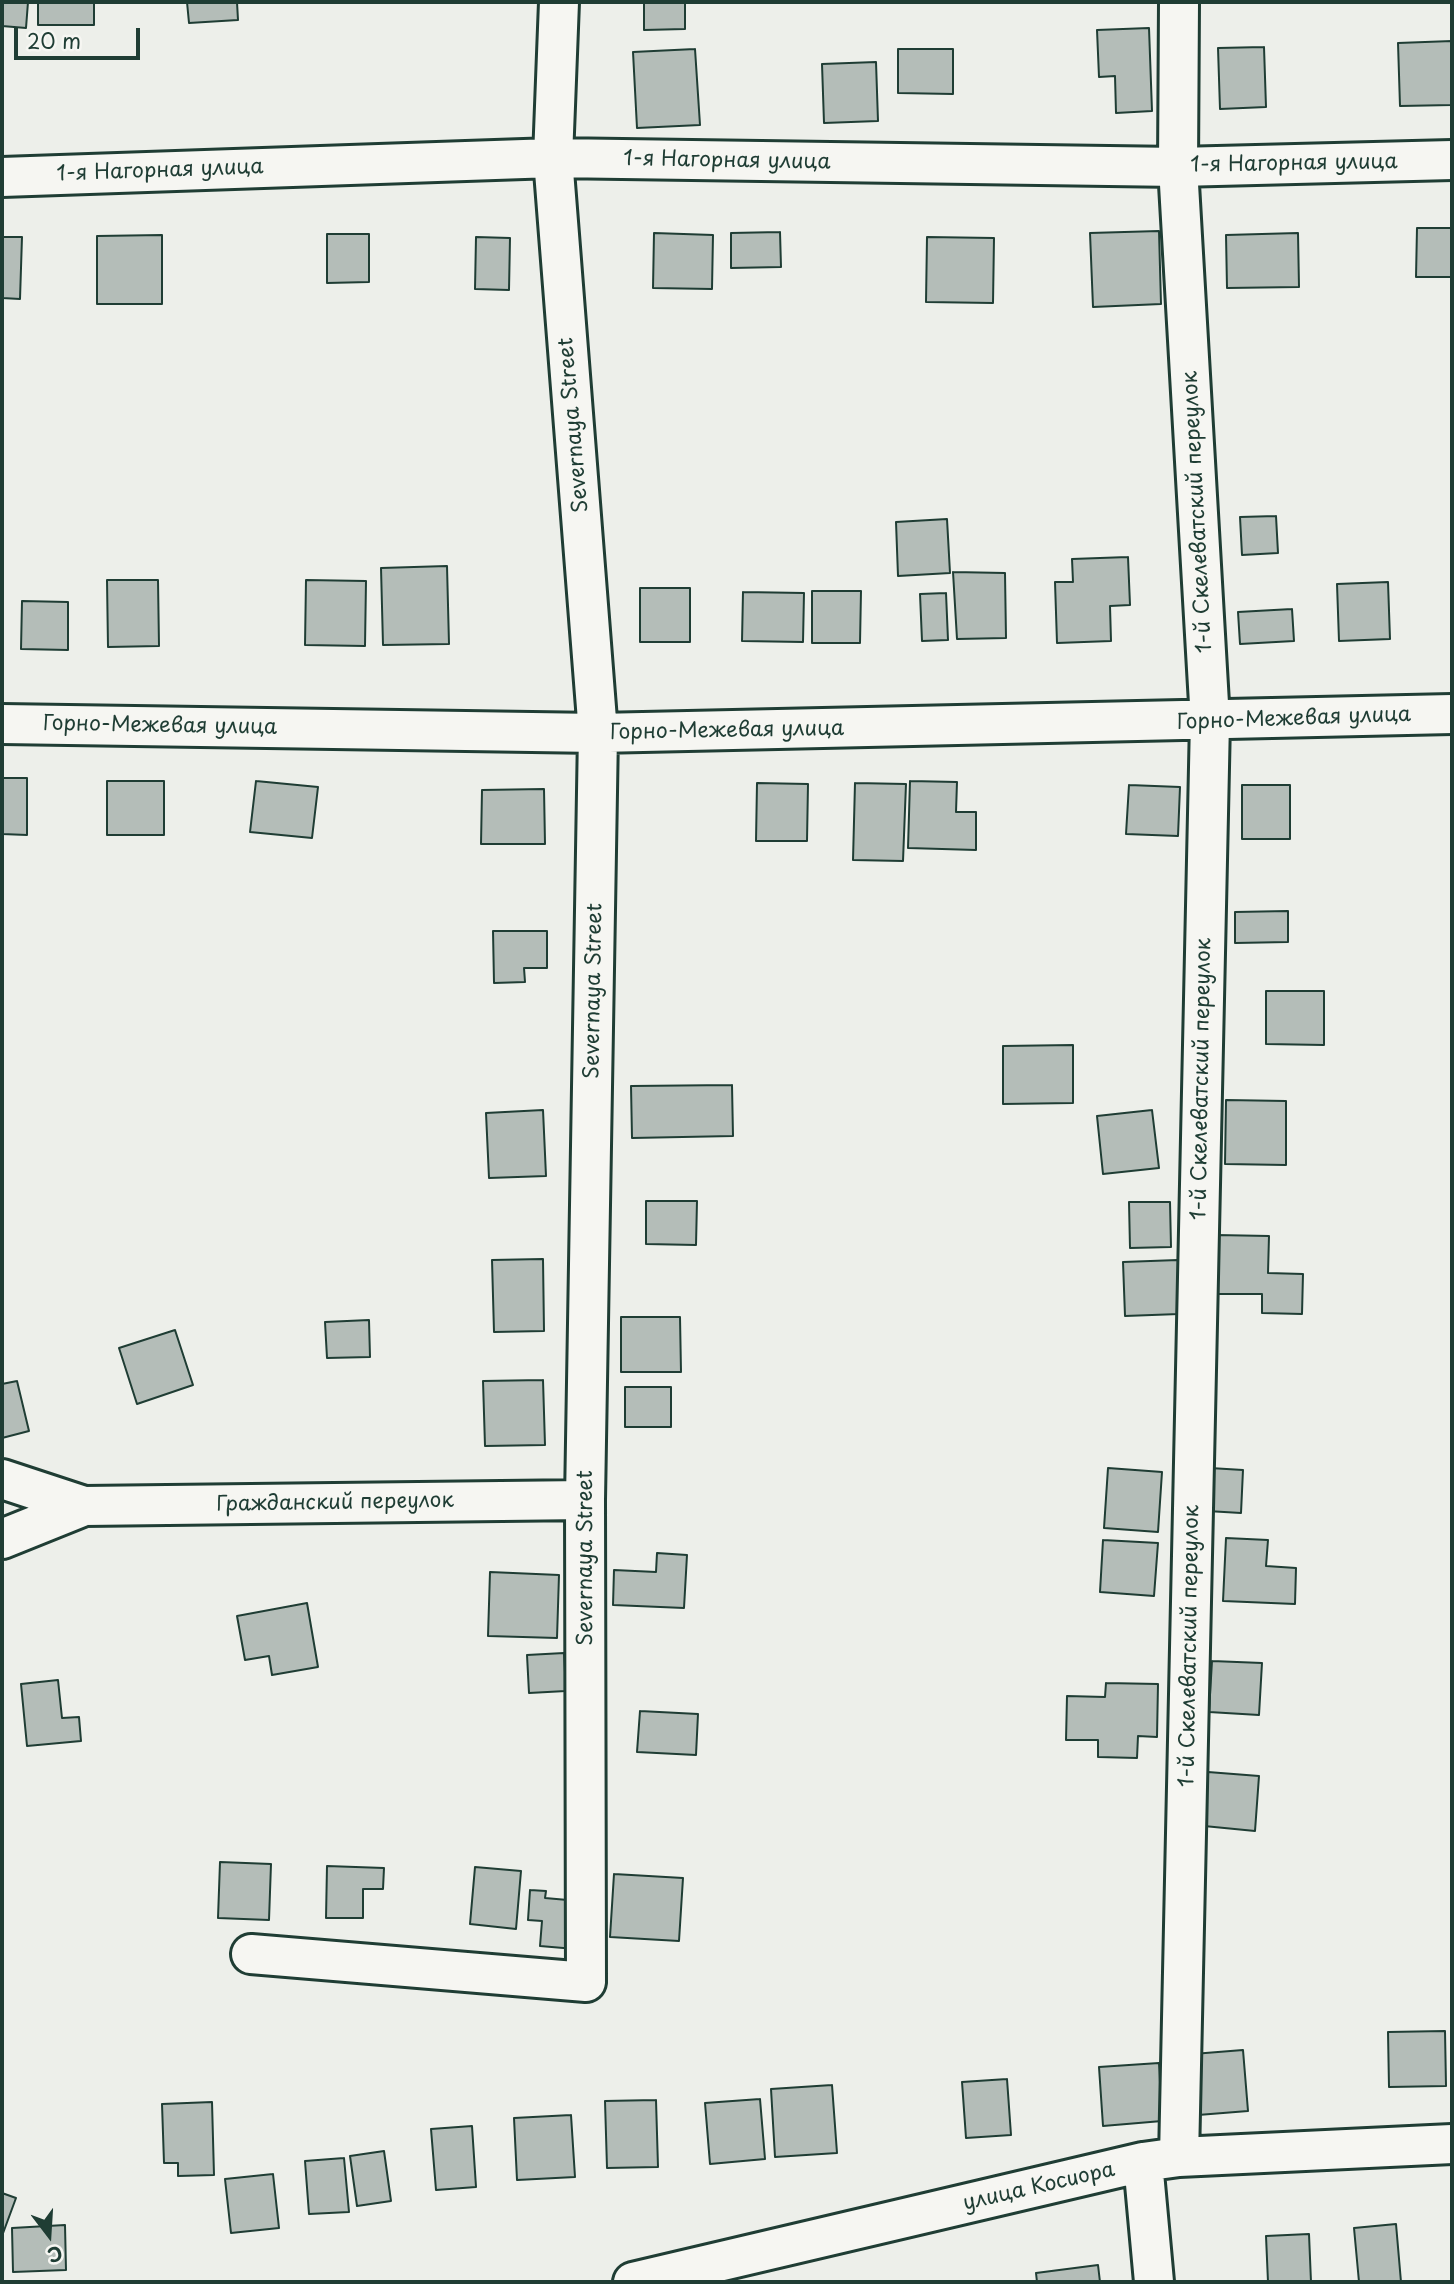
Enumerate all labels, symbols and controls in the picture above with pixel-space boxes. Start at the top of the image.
scale bar [18,14,144,58]
text: 20 m [27,24,81,56]
street label: 1-я Нагорная улица [623,147,831,175]
street label: 1-я Нагорная улица [1190,150,1398,178]
street label: 1-я Нагорная улица [56,155,264,187]
street label: Severnaya Street [554,336,594,514]
street label: 1-й Скелеватский переулок [1178,370,1218,654]
street label: Горно-Межевая улица [1176,702,1412,736]
street label: Горно-Межевая улица [43,711,277,741]
street label: Горно-Межевая улица [610,716,844,746]
street label: Severnaya Street [580,903,608,1079]
street label: 1-й Скелеватский переулок [1187,938,1217,1220]
street label: Severnaya Street [573,1470,599,1646]
street label: Гражданский переулок [216,1488,454,1518]
street label: 1-й Скелеватский переулок [1175,1505,1205,1787]
street label: улица Косиора [961,2157,1117,2217]
north arrow [14,2200,84,2270]
text: С [44,2240,66,2271]

